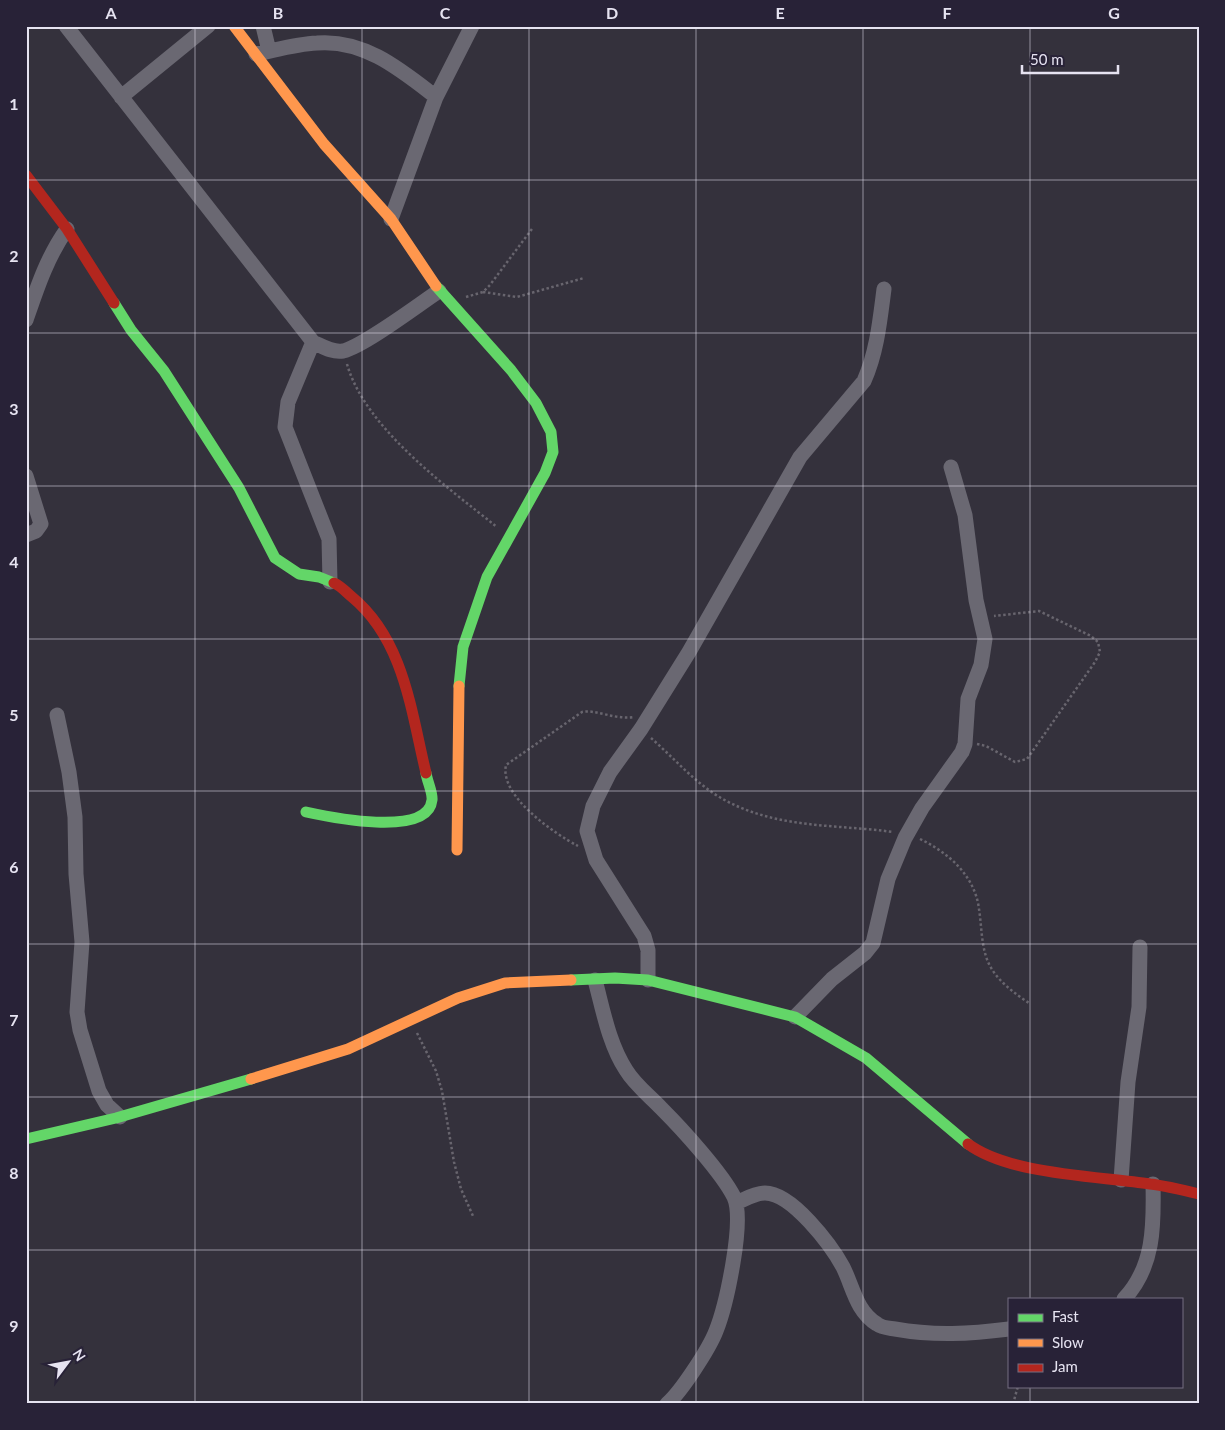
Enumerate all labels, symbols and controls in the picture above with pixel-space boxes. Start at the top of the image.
text: A [104,3,117,22]
text: B [273,3,283,22]
text: C [440,3,451,22]
text: D [606,3,618,22]
text: E [775,3,785,22]
text: F [942,3,952,22]
text: G [1108,3,1120,22]
scale bar [1022,42,1119,74]
text: 50 m [1030,50,1064,68]
text: 1 [9,94,19,113]
text: 2 [9,246,19,265]
text: 3 [9,399,19,418]
text: 4 [9,552,19,571]
text: 5 [9,705,19,724]
text: 6 [9,857,19,876]
text: 7 [9,1010,19,1029]
text: 8 [9,1163,19,1182]
legend [1008,1298,1182,1388]
text: Fast [1052,1307,1079,1325]
text: 9 [9,1316,19,1335]
text: Slow [1052,1333,1084,1351]
north arrow [42,1338,92,1388]
text: N [69,1346,90,1364]
text: Jam [1052,1357,1078,1375]

